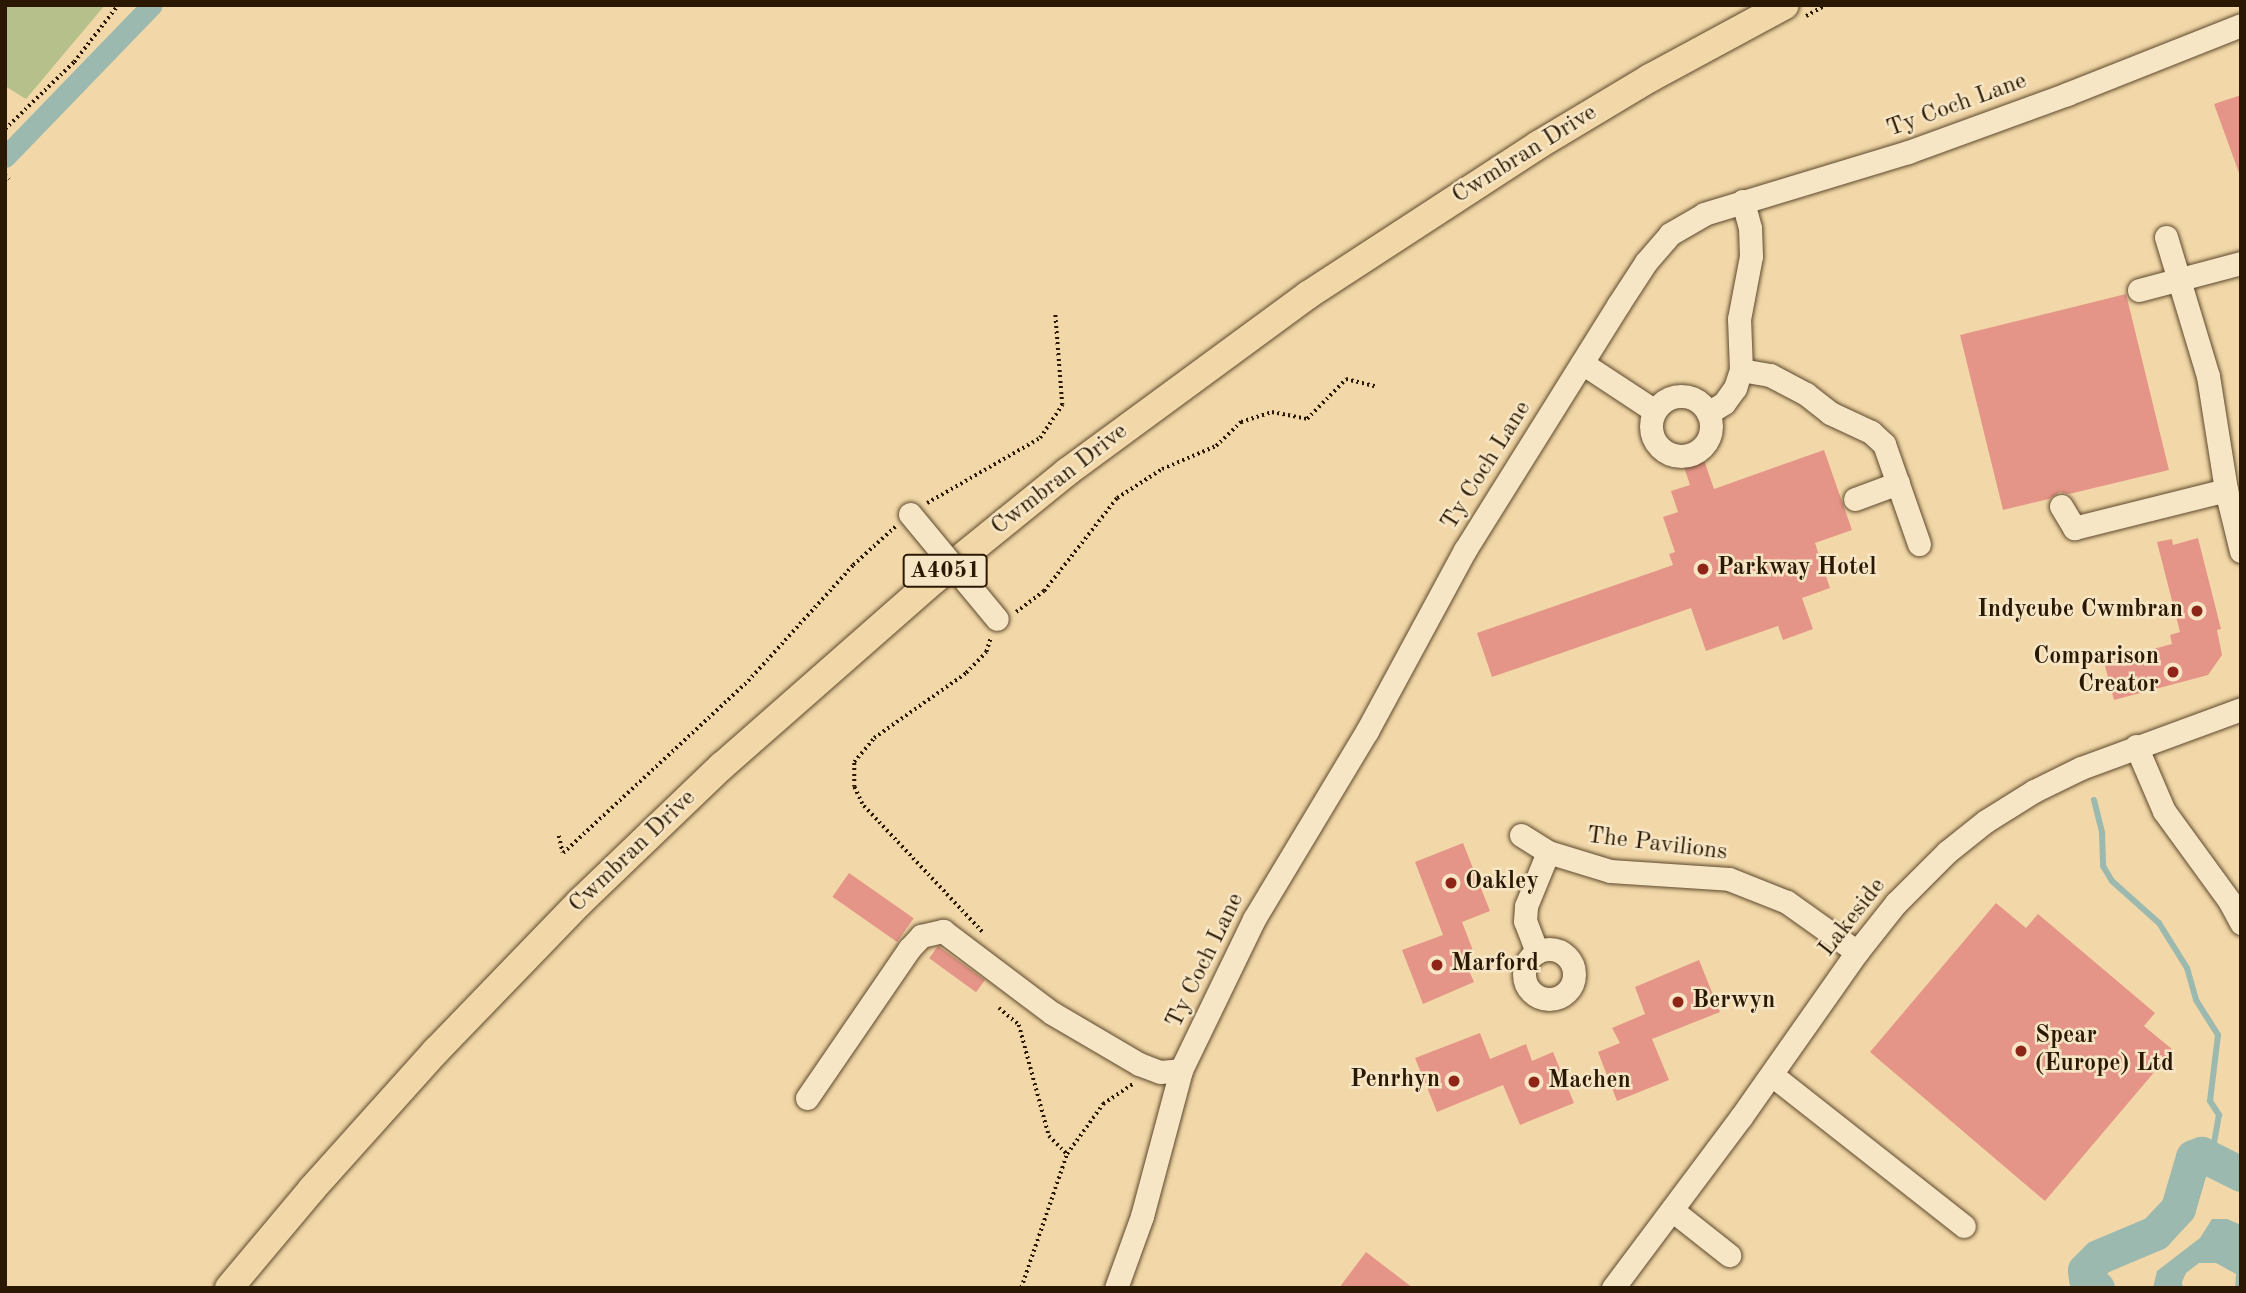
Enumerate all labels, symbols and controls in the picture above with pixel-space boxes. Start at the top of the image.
street label: Ty Coch Lane [1883,67,2031,145]
street label: Cwmbran Drive [1447,99,1603,211]
street label: Ty Coch Lane [1436,396,1538,536]
street label: Cwmbran Drive [986,418,1134,542]
road number: A4051 [901,552,989,590]
place label: Parkway Hotel [1717,555,1877,583]
marker: Parkway Hotel [1695,561,1711,577]
place label: Indycube Cwmbran [1977,597,2183,625]
marker: Indycube Cwmbran [2189,603,2205,619]
place label: Comparison Creator [2033,644,2159,700]
marker: Comparison Creator [2165,664,2181,680]
street label: Cwmbran Drive [564,784,702,920]
street label: The Pavilions [1585,822,1729,868]
place label: Oakley [1465,869,1539,897]
street label: Lakeside [1813,873,1893,963]
marker: Oakley [1443,875,1459,891]
street label: Ty Coch Lane [1161,889,1251,1033]
place label: Marford [1451,951,1539,979]
marker: Marford [1429,957,1445,973]
place label: Berwyn [1692,988,1775,1016]
marker: Berwyn [1670,994,1686,1010]
place label: Spear (Europe) Ltd [2035,1023,2174,1079]
marker: Spear (Europe) Ltd [2013,1043,2029,1059]
place label: Penrhyn [1350,1067,1440,1095]
place label: Machen [1548,1068,1631,1096]
marker: Penrhyn [1446,1073,1462,1089]
marker: Machen [1526,1074,1542,1090]

